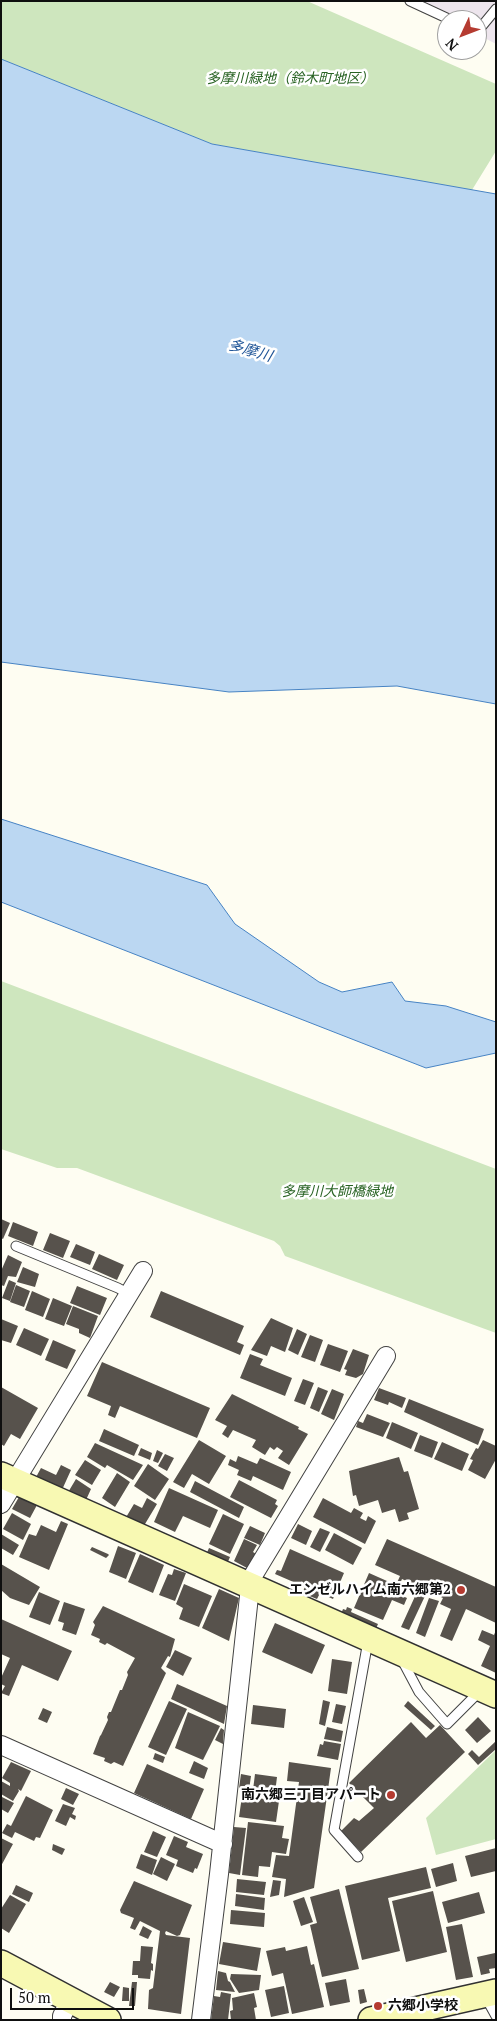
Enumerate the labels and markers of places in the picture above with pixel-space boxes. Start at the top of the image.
place label: エンゼルハイム南六郷第2 [289,1582,451,1598]
marker: エンゼルハイム南六郷第2 [455,1584,467,1596]
place label: 南六郷三丁目アパート [241,1787,381,1803]
marker: 南六郷三丁目アパート [385,1789,397,1801]
place label: 六郷小学校 [388,1998,458,2014]
marker: 六郷小学校 [372,2000,384,2012]

